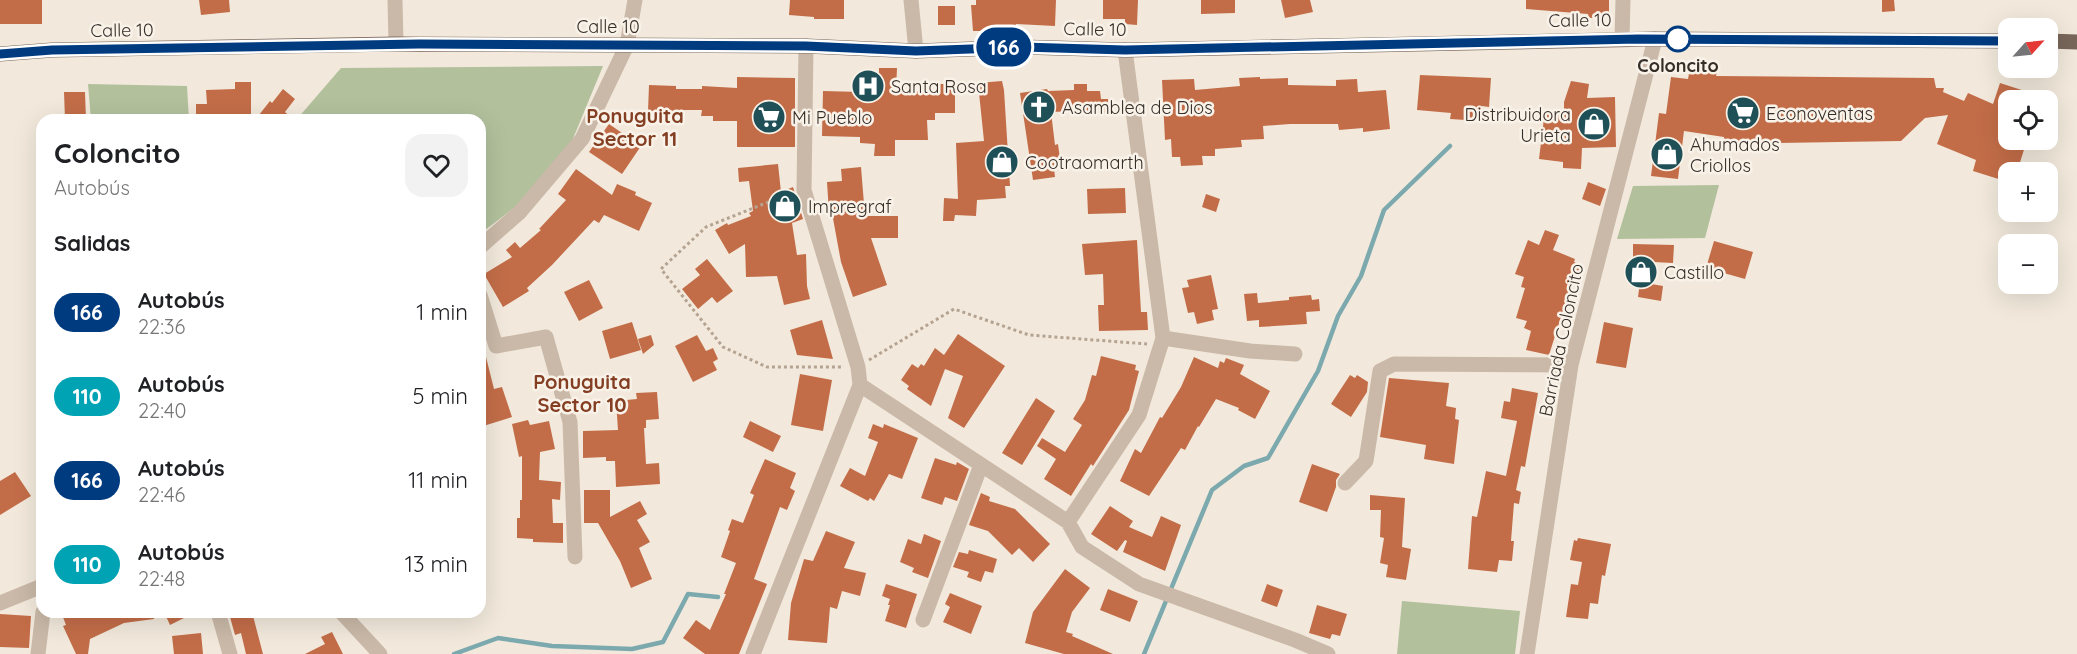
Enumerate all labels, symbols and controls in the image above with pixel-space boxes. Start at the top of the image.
street label: Calle 10 [1548,8,1612,32]
street label: Calle 10 [576,15,640,38]
street label: Calle 10 [1063,17,1127,41]
street label: Calle 10 [90,18,154,42]
north arrow [1998,18,2058,78]
map controls [1998,18,2058,294]
marker: Coloncito [1665,26,1691,52]
line badge: 166 [970,28,1038,66]
text: 166 [988,34,1020,60]
place label: Coloncito [1637,54,1719,77]
hospital icon: Santa Rosa [850,68,886,104]
place label: Santa Rosa [891,75,987,98]
church icon: Asamblea de Dios [1021,89,1057,125]
button: locate [1998,90,2058,150]
supermarket icon: Econoventas [1725,95,1761,131]
place label: Asamblea de Dios [1062,96,1213,119]
supermarket icon: Mi Pueblo [751,99,787,135]
place label: Econoventas [1766,102,1873,125]
district label: Ponuguita Sector 11 [586,103,684,151]
place label: Distribuidora Urieta [1464,103,1571,147]
place label: Mi Pueblo [792,106,872,129]
shop icon: Distribuidora Urieta [1576,106,1612,142]
place label: Ahumados Criollos [1690,133,1780,177]
button: heart [405,134,468,197]
text: Coloncito [54,135,180,170]
shop icon: Ahumados Criollos [1649,136,1685,172]
shop icon: Cootraomarth [984,144,1020,180]
place label: Cootraomarth [1025,151,1144,174]
button: + [1998,162,2058,222]
text: Autobús [54,175,130,200]
shop icon: Impregraf [767,188,803,224]
place label: Impregraf [808,195,892,218]
text: Salidas [54,229,130,257]
button: − [1998,234,2058,294]
shop icon: Castillo [1623,254,1659,290]
street label: Barriada Coloncito [1534,261,1588,419]
place label: Castillo [1664,261,1724,284]
text: Autobús [138,286,225,314]
text: 1 min [416,298,468,326]
text: 166 [71,299,103,325]
text: 22:36 [138,314,185,339]
district label: Ponuguita Sector 10 [533,369,631,417]
text: Autobús [138,370,225,398]
text: 5 min [413,382,468,410]
text: 110 [72,383,102,409]
text: 22:40 [138,398,186,423]
text: Autobús [138,454,225,482]
text: 11 min [408,466,468,494]
text: 166 [71,467,103,493]
text: 22:46 [138,482,185,507]
text: Autobús [138,538,225,566]
text: 13 min [405,550,468,578]
text: 110 [72,551,102,577]
text: 22:48 [138,566,185,591]

